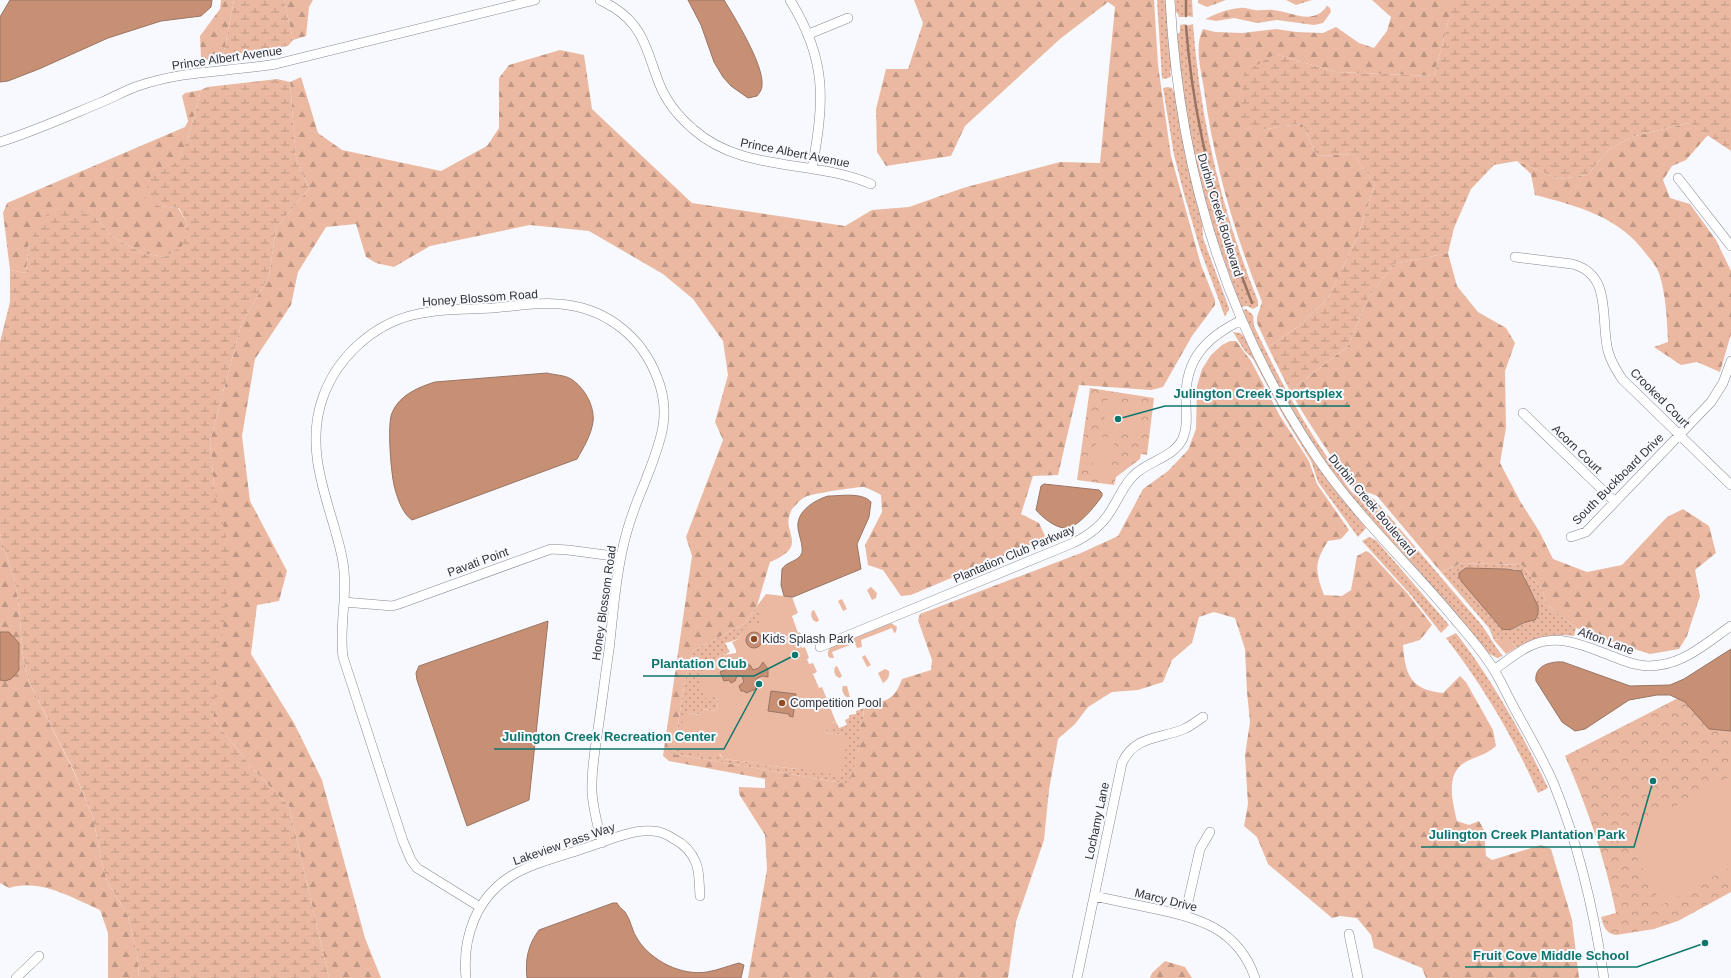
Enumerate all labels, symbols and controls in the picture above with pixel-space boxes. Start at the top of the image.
street label: Prince Albert Avenue [171,43,283,73]
street label: Prince Albert Avenue [739,136,851,171]
street label: Durbin Creek Boulevard [1195,152,1245,278]
street label: Honey Blossom Road [422,287,538,309]
street label: Crooked Court [1627,365,1693,431]
callout: Julington Creek Sportsplex [1165,381,1350,406]
text: Julington Creek Sportsplex [1173,386,1343,401]
street label: Acorn Court [1549,422,1605,477]
street label: South Buckboard Drive [1569,430,1667,528]
street label: Durbin Creek Boulevard [1325,451,1419,559]
street label: Plantation Club Parkway [951,522,1077,586]
street label: Pavati Point [446,544,511,580]
street label: Honey Blossom Road [589,545,619,661]
street label: Afton Lane [1576,624,1636,658]
place label: Kids Splash Park [762,632,854,646]
marker: Kids Splash Park [749,634,759,644]
callout: Plantation Club [643,651,754,676]
text: Plantation Club [651,656,747,671]
place label: Competition Pool [790,696,881,710]
marker: Competition Pool [777,698,787,708]
callout: Julington Creek Recreation Center [494,724,724,749]
text: Julington Creek Recreation Center [502,729,716,744]
street label: Lochamy Lane [1082,781,1112,861]
street label: Lakeview Pass Way [511,820,617,868]
callout: Julington Creek Plantation Park [1421,822,1634,847]
text: Julington Creek Plantation Park [1429,827,1626,842]
street label: Marcy Drive [1133,885,1199,915]
callout: Fruit Cove Middle School [1465,942,1637,967]
text: Fruit Cove Middle School [1473,948,1629,963]

